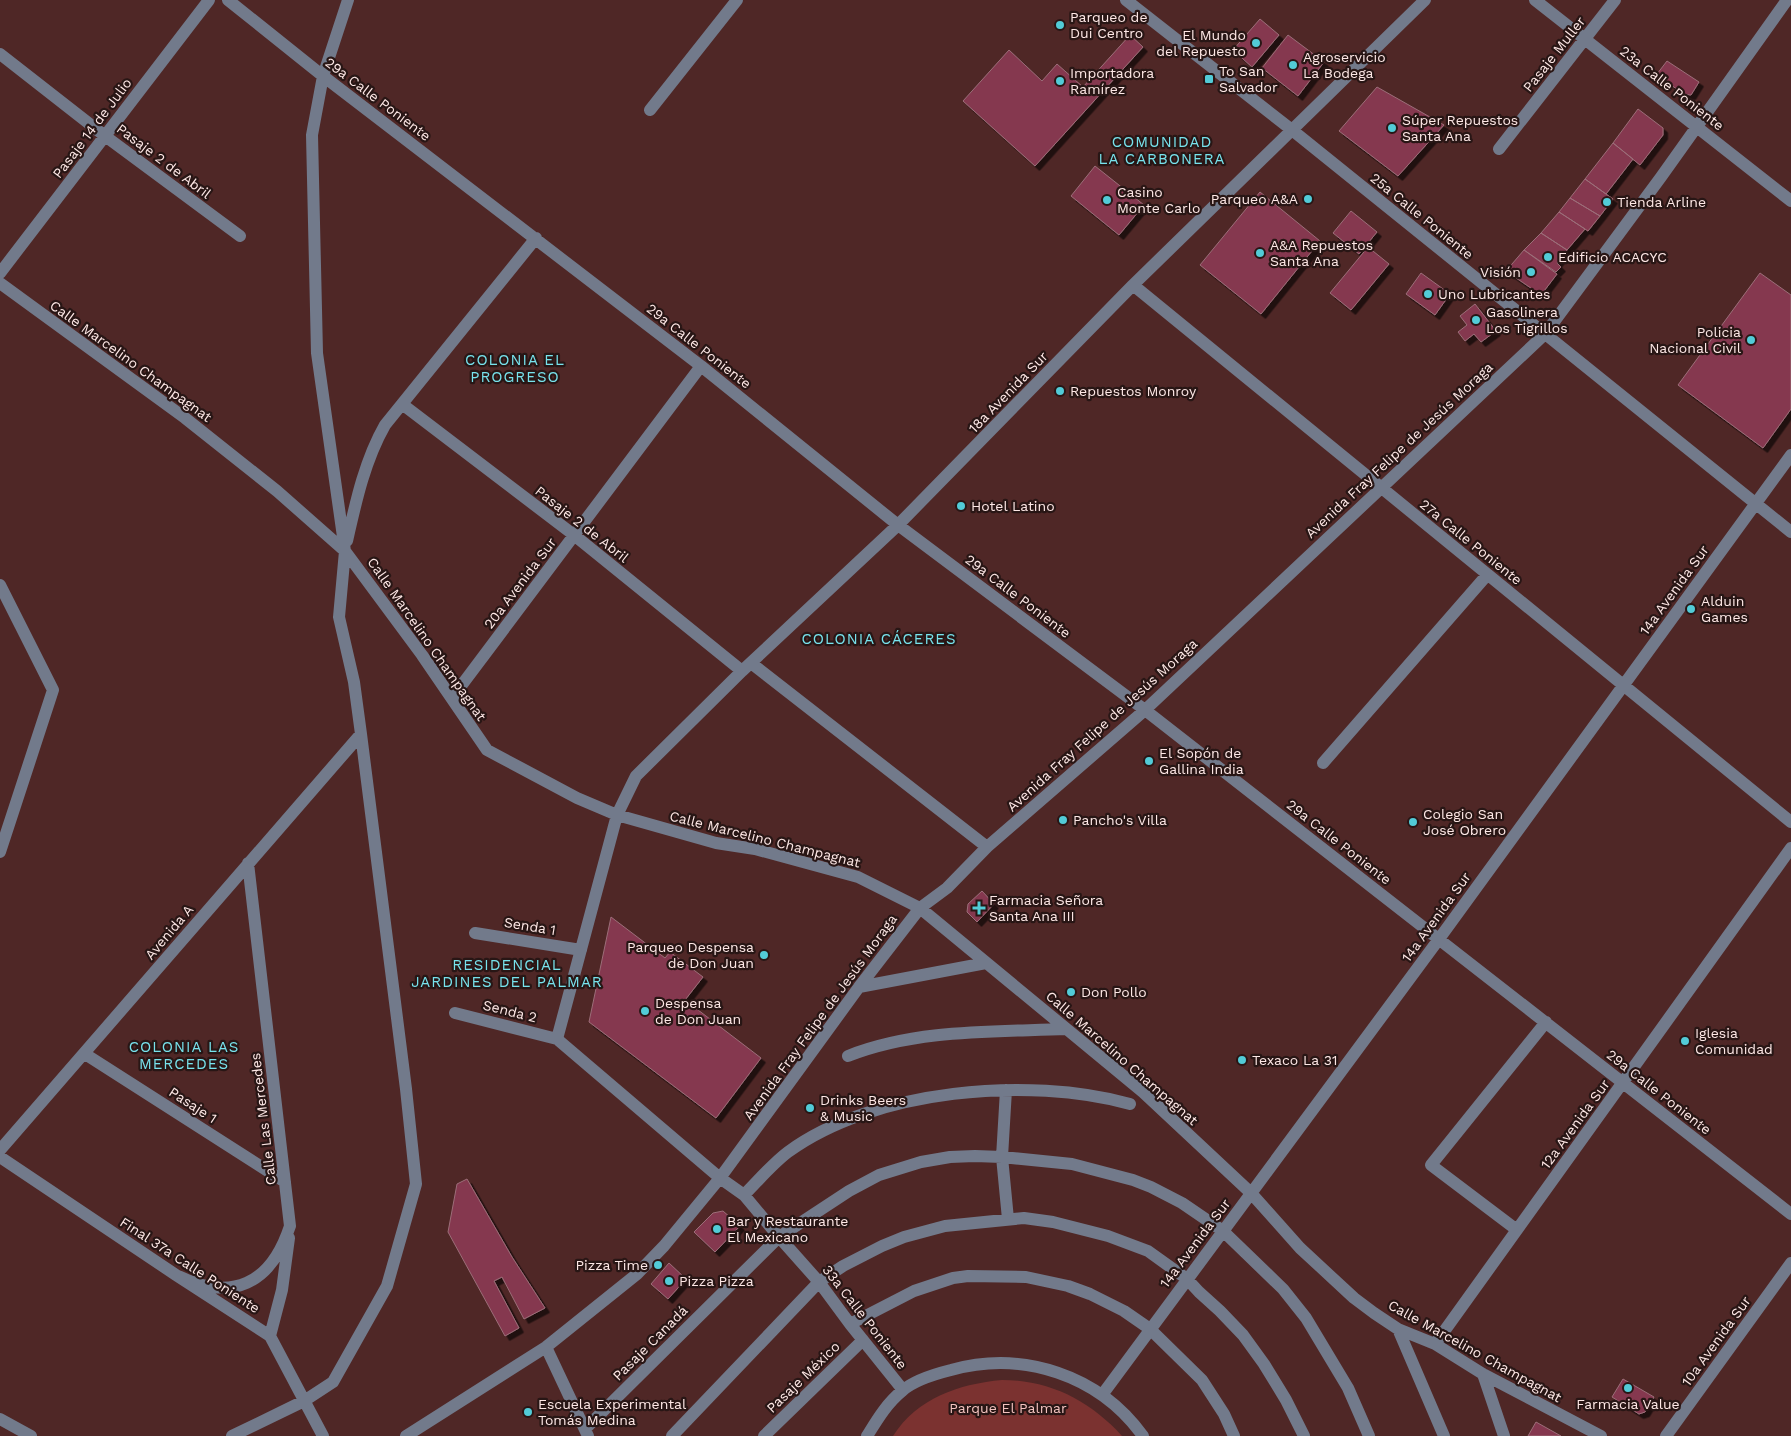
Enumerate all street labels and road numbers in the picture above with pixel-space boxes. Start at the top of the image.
street label: Pasaje Muller [1520,13,1589,95]
street label: 23a Calle Poniente [1617,42,1727,134]
street label: 29a Calle Poniente [322,54,434,144]
street label: Pasaje 14 de Julio [49,75,135,181]
street label: Pasaje 2 de Abril [114,120,215,202]
street label: 25a Calle Poniente [1367,170,1477,262]
street label: Calle Marcelino Champagnat [47,297,215,425]
street label: 29a Calle Poniente [644,300,754,392]
street label: 18a Avenida Sur [965,348,1051,436]
street label: Avenida Fray Felipe de Jesús Moraga [1302,359,1496,541]
street label: Pasaje 2 de Abril [532,483,632,566]
street label: 27a Calle Poniente [1417,496,1525,588]
street label: 20a Avenida Sur [481,534,560,632]
street label: 14a Avenida Sur [1636,542,1712,638]
street label: 29a Calle Poniente [962,551,1074,641]
street label: Calle Marcelino Champagnat [364,554,490,724]
street label: Avenida Fray Felipe de Jesús Moraga [1004,635,1200,815]
street label: 29a Calle Poniente [1284,796,1394,888]
street label: Calle Marcelino Champagnat [668,808,862,870]
street label: 14a Avenida Sur [1398,869,1474,965]
street label: Avenida A [142,901,196,963]
street label: Avenida Fray Felipe de Jesús Moraga [740,911,900,1123]
street label: Senda 1 [503,914,557,938]
street label: Calle Marcelino Champagnat [1043,988,1201,1128]
street label: Senda 2 [481,997,539,1025]
street label: 29a Calle Poniente [1604,1046,1714,1138]
street label: Calle Las Mercedes [247,1052,279,1186]
street label: 12a Avenida Sur [1537,1076,1613,1172]
street label: Pasaje 1 [166,1084,220,1126]
street label: 14a Avenida Sur [1156,1195,1234,1290]
street label: Final 37a Calle Poniente [117,1214,263,1316]
street label: 33a Calle Poniente [819,1262,911,1372]
street label: 10a Avenida Sur [1678,1293,1754,1389]
street label: Calle Marcelino Champagnat [1385,1297,1565,1406]
street label: Pasaje Canadá [609,1302,691,1384]
street label: Pasaje México [763,1338,843,1416]

